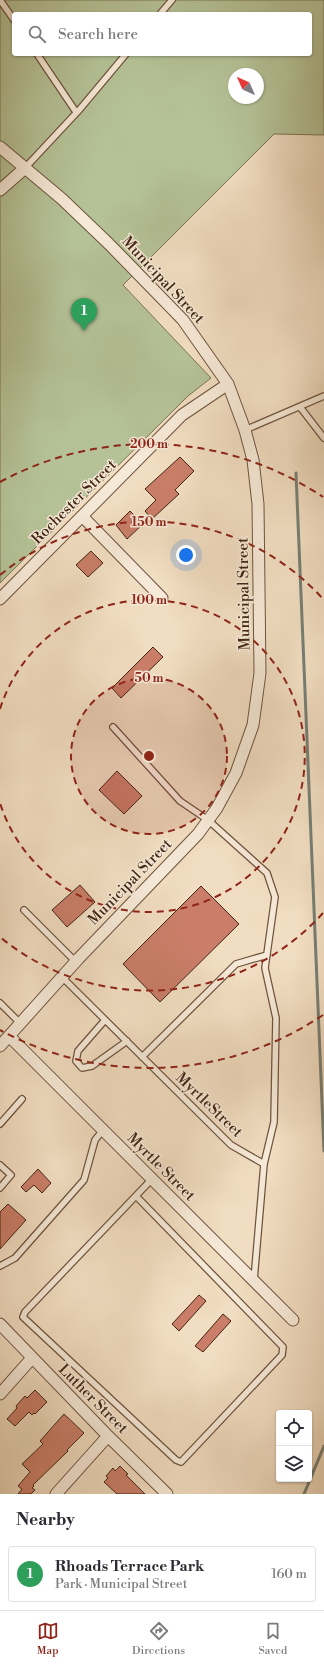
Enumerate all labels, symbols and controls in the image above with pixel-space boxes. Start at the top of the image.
search box [12,12,312,56]
icon: search [26,23,48,45]
text: Search here [58,25,138,44]
north arrow [228,68,264,104]
street label: Municipal Street [118,232,209,328]
pin: 1 [71,298,97,331]
text: 200 m [130,437,168,452]
street label: Rochester Street [28,455,121,548]
text: 150 m [132,515,166,530]
street label: Municipal Street [234,537,254,651]
your location [176,545,196,565]
text: 100 m [131,593,167,608]
text: 50 m [134,671,164,686]
centre of rings [142,749,156,763]
street label: Municipal Street [84,834,176,929]
street label: MyrtleStreet [172,1068,247,1142]
street label: Myrtle Street [123,1129,200,1206]
street label: Luther Street [54,1360,132,1438]
map controls [276,1410,312,1482]
button: locate [276,1410,312,1446]
button: layers [276,1446,312,1482]
text: Nearby [16,1509,75,1531]
text: Rhoads Terrace Park [55,1557,204,1576]
text: 1 [27,1566,33,1582]
text: 160 m [271,1566,307,1582]
text: Park · Municipal Street [55,1576,187,1592]
tab: Map [37,1620,59,1658]
tab: Directions [132,1620,185,1658]
tab: Saved [258,1620,287,1658]

